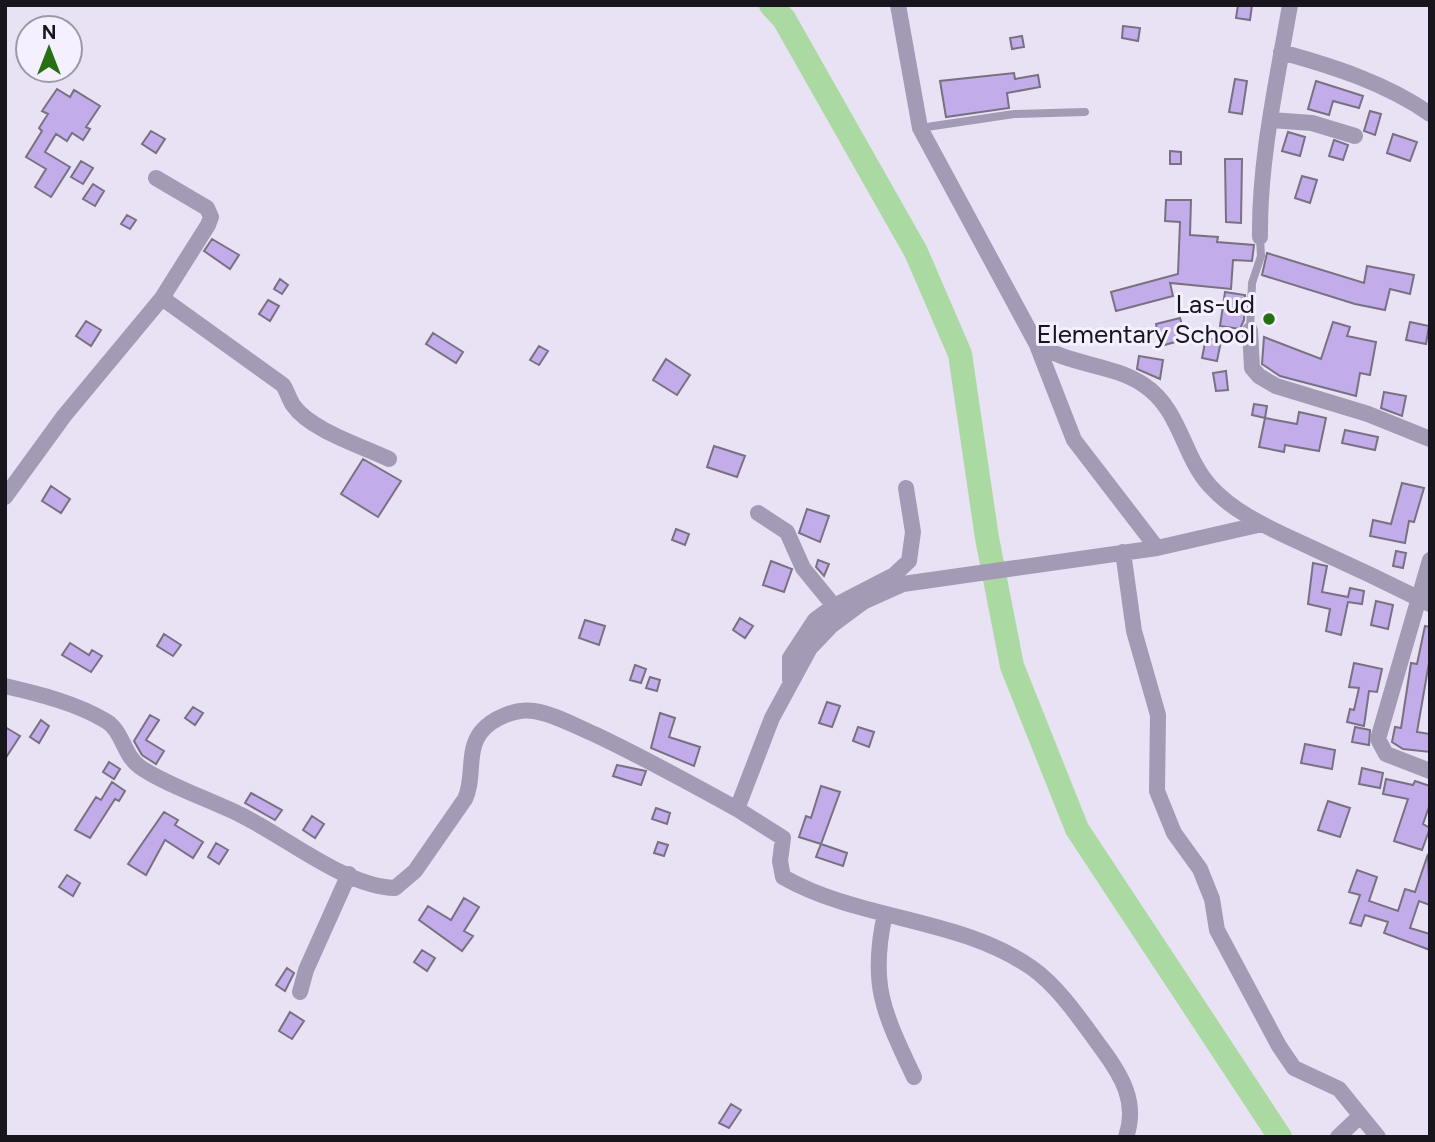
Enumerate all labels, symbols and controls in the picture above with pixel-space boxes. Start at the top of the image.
north arrow [14,14,84,84]
text: N [42,21,56,44]
place label: Las-ud Elementary School [1037,288,1255,350]
marker: Las-ud Elementary School [1261,311,1277,327]

